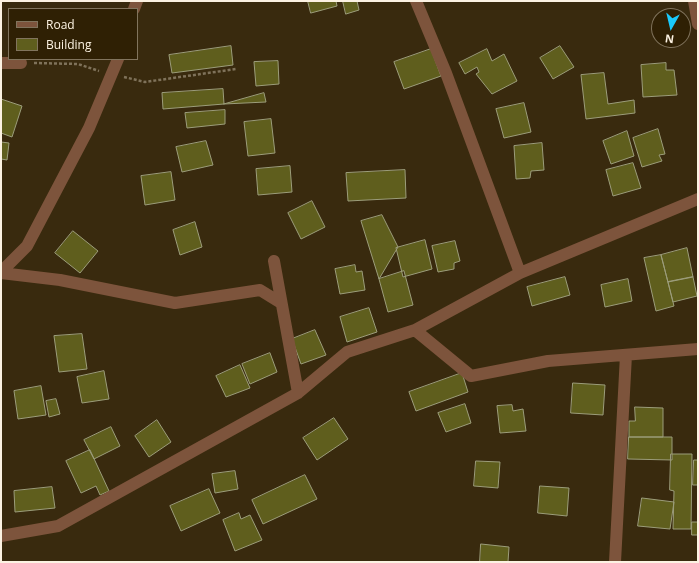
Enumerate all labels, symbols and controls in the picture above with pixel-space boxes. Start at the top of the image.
legend [8,8,138,60]
north arrow [651,8,691,48]
text: Road [46,16,75,33]
text: N [664,31,675,47]
text: Building [46,36,91,53]

